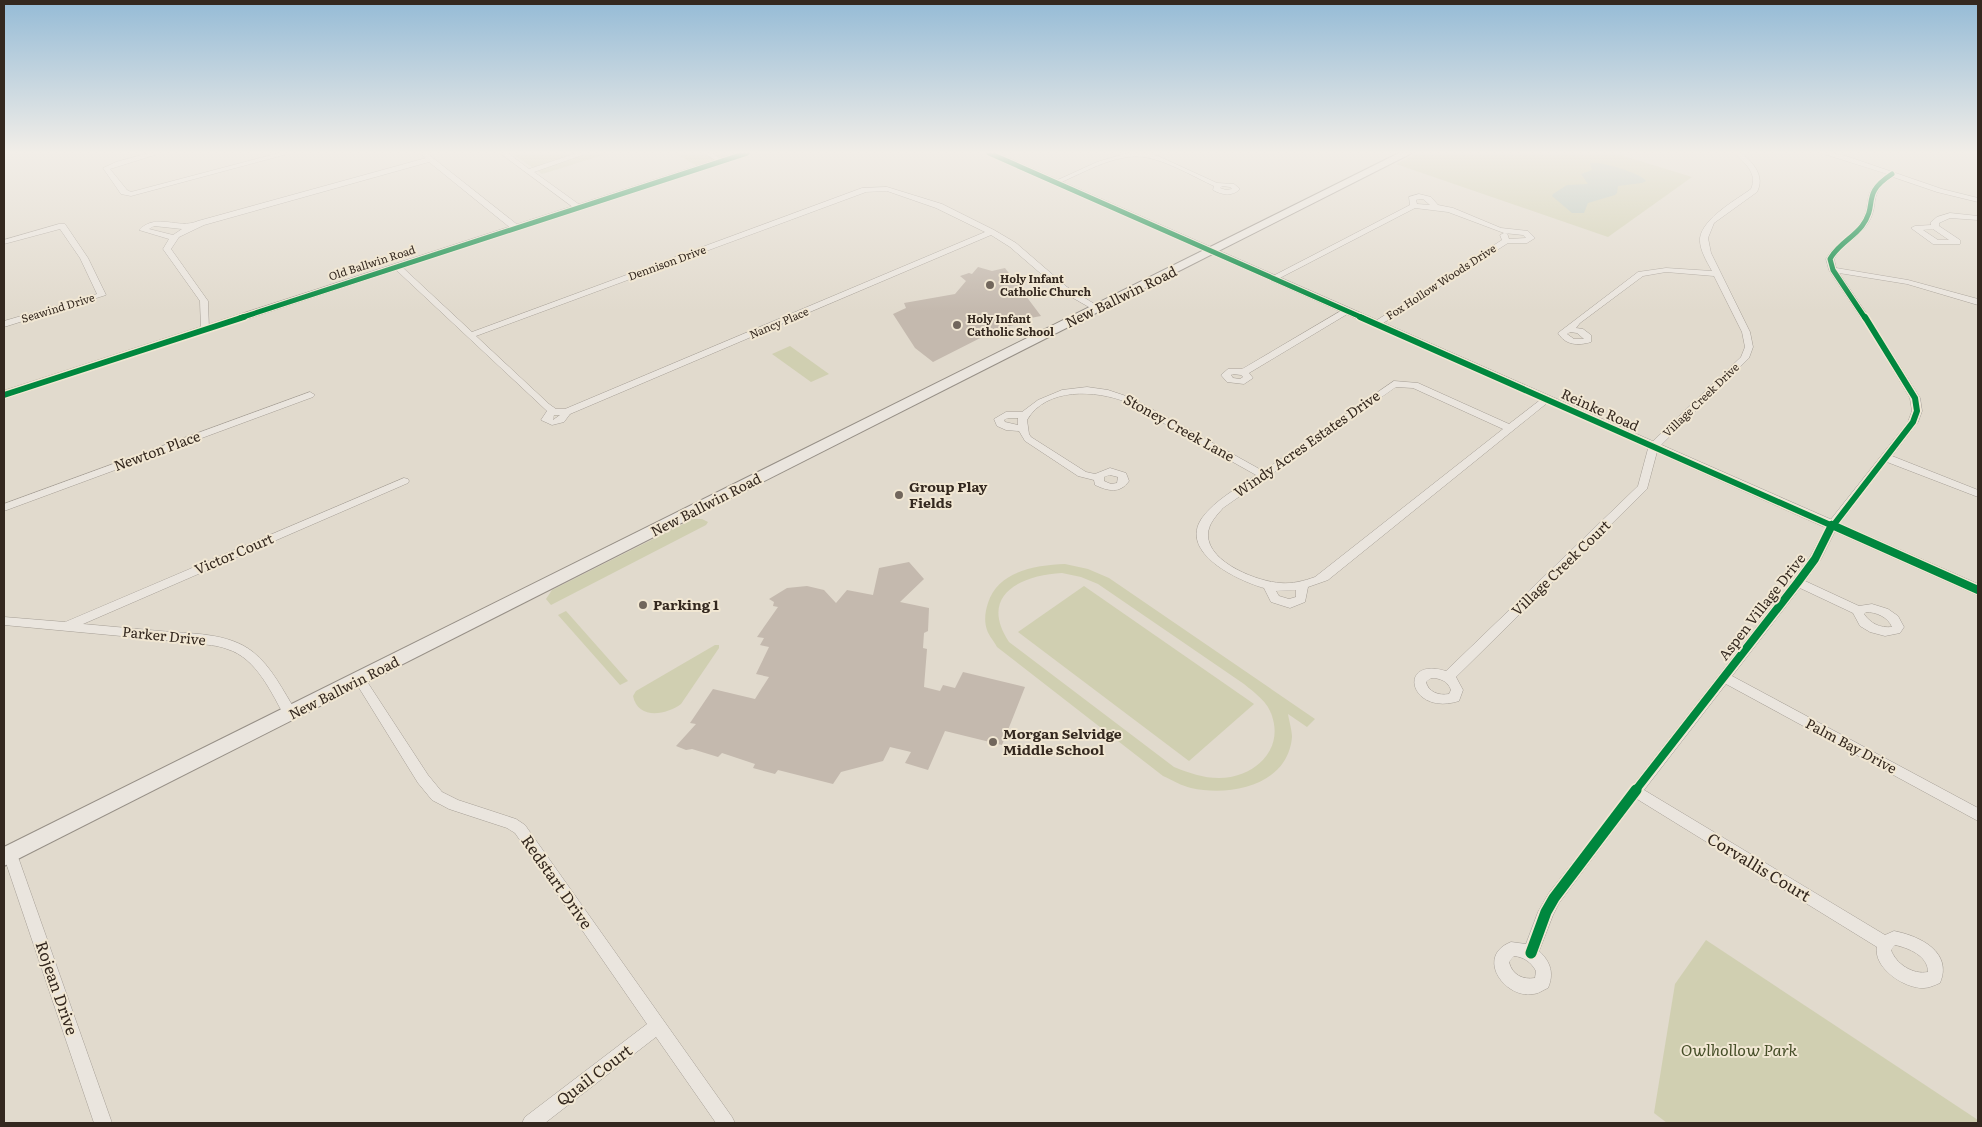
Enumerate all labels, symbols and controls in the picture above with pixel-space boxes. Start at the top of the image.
street label: Fox Hollow Woods Drive [1382,239,1499,323]
street label: Old Ballwin Road [326,240,417,284]
street label: Dennison Drive [625,240,708,284]
street label: New Ballwin Road [1062,260,1180,332]
place label: Holy Infant Catholic Church [1000,270,1091,299]
marker: Holy Infant Catholic Church [984,279,996,291]
street label: Seawind Drive [19,288,97,326]
street label: Nancy Place [746,302,811,342]
place label: Holy Infant Catholic School [967,310,1054,339]
marker: Holy Infant Catholic School [951,319,963,331]
street label: Village Creek Drive [1659,358,1742,440]
street label: Reinke Road [1558,383,1643,435]
street label: Windy Acres Estates Drive [1229,385,1383,501]
street label: Stoney Creek Lane [1121,388,1238,466]
street label: Newton Place [111,425,203,475]
street label: New Ballwin Road [647,467,765,541]
place label: Group Play Fields [909,476,988,512]
marker: Group Play Fields [893,489,905,501]
street label: Village Creek Court [1506,515,1614,620]
street label: Victor Court [191,527,276,579]
street label: Aspen Village Drive [1713,549,1809,664]
place label: Parking 1 [653,594,719,614]
marker: Parking 1 [637,599,649,611]
street label: Parker Drive [121,621,207,649]
street label: New Ballwin Road [285,650,403,724]
street label: Palm Bay Drive [1802,713,1901,778]
place label: Morgan Selvidge Middle School [1003,723,1122,759]
marker: Morgan Selvidge Middle School [987,736,999,748]
street label: Corvallis Court [1703,826,1816,907]
street label: Redstart Drive [516,829,599,933]
street label: Rojean Drive [31,937,85,1038]
street label: Quail Court [550,1037,637,1111]
park label: Owlhollow Park [1681,1037,1797,1061]

